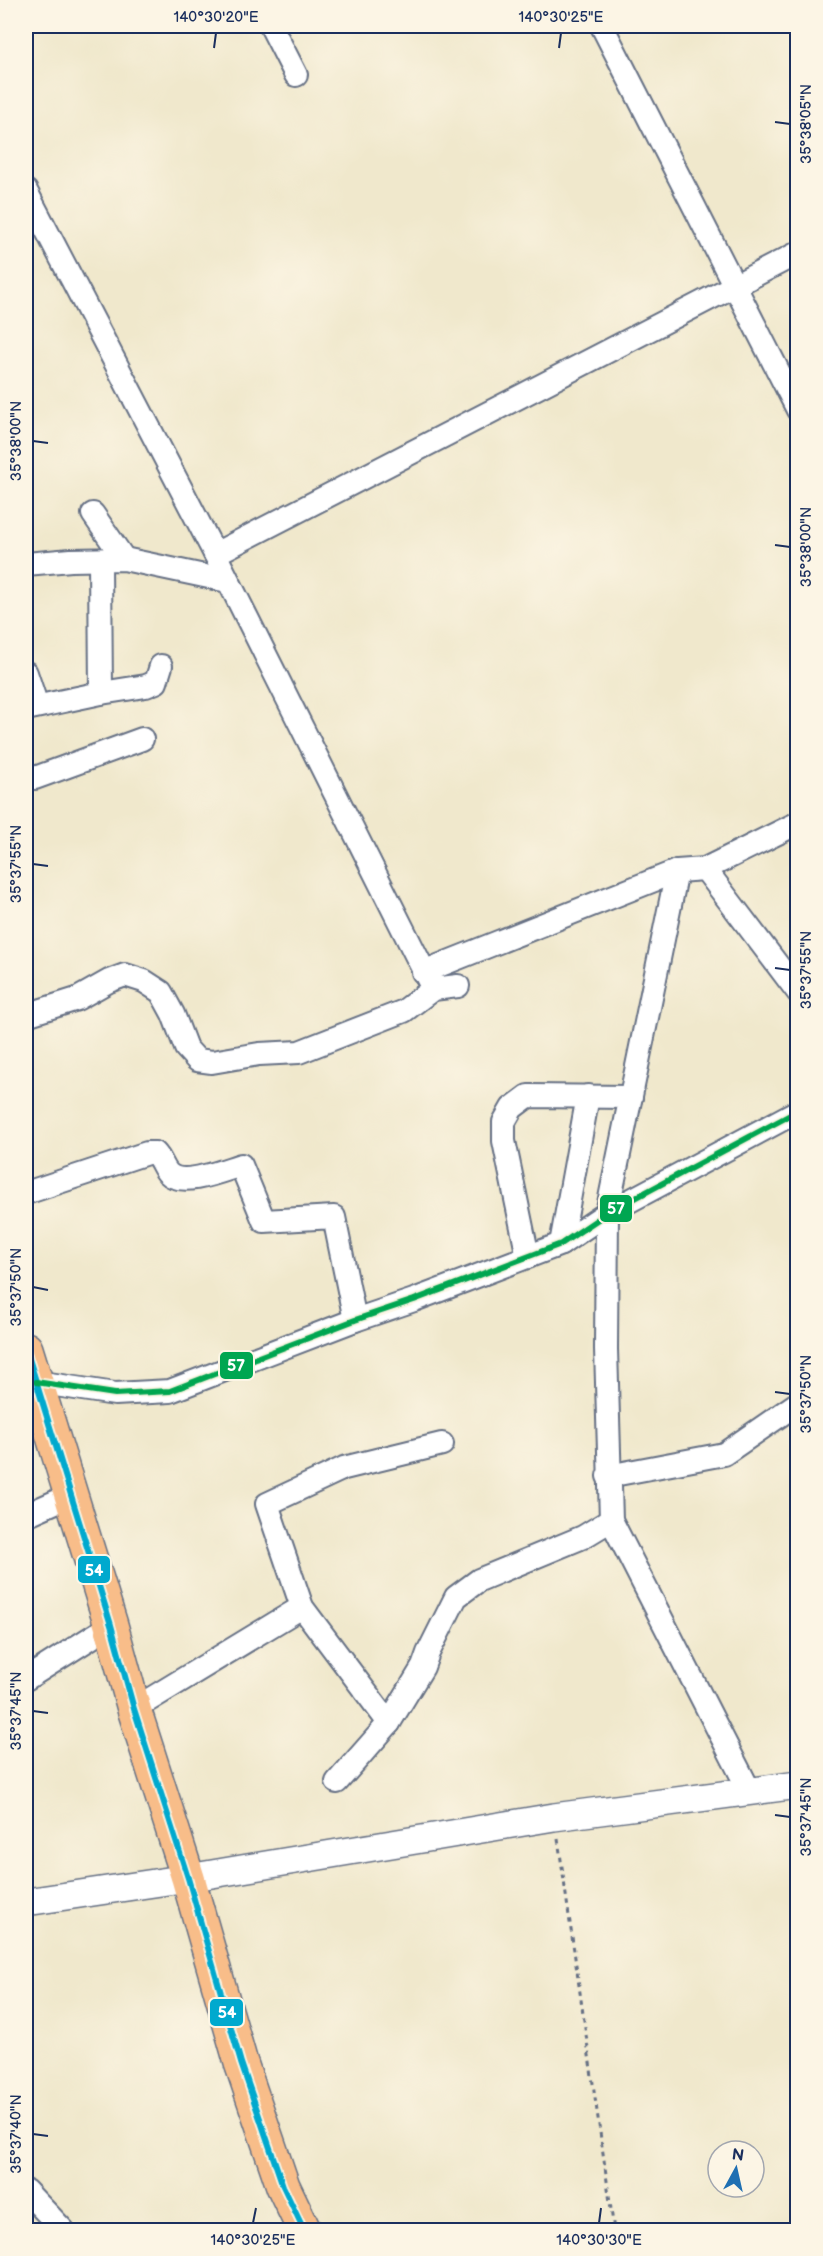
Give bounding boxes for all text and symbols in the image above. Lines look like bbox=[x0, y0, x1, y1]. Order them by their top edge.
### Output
text: 140°30'20"E bbox=[173, 8, 259, 27]
text: 140°30'25"E bbox=[518, 8, 604, 27]
text: 35°38'05"N bbox=[797, 84, 816, 164]
text: 35°38'00"N bbox=[7, 401, 26, 481]
text: 35°38'00"N bbox=[797, 507, 816, 587]
text: 35°37'55"N bbox=[7, 825, 26, 903]
text: 35°37'55"N bbox=[797, 931, 816, 1009]
line badge: 57 bbox=[599, 1194, 633, 1223]
text: 57 bbox=[607, 1200, 625, 1219]
text: 35°37'50"N bbox=[7, 1248, 26, 1326]
line badge: 57 bbox=[219, 1351, 254, 1380]
text: 35°37'50"N bbox=[797, 1355, 816, 1433]
text: 57 bbox=[227, 1357, 245, 1376]
line badge: 54 bbox=[77, 1555, 111, 1584]
text: 54 bbox=[85, 1562, 104, 1581]
text: 35°37'45"N bbox=[7, 1671, 26, 1751]
text: 35°37'45"N bbox=[797, 1777, 816, 1857]
line badge: 54 bbox=[209, 1998, 244, 2027]
text: 54 bbox=[218, 2004, 237, 2023]
text: 35°37'40"N bbox=[7, 2094, 26, 2174]
north arrow bbox=[706, 2139, 766, 2199]
text: N bbox=[731, 2145, 745, 2166]
text: 140°30'25"E bbox=[210, 2231, 296, 2250]
text: 140°30'30"E bbox=[556, 2231, 642, 2250]

